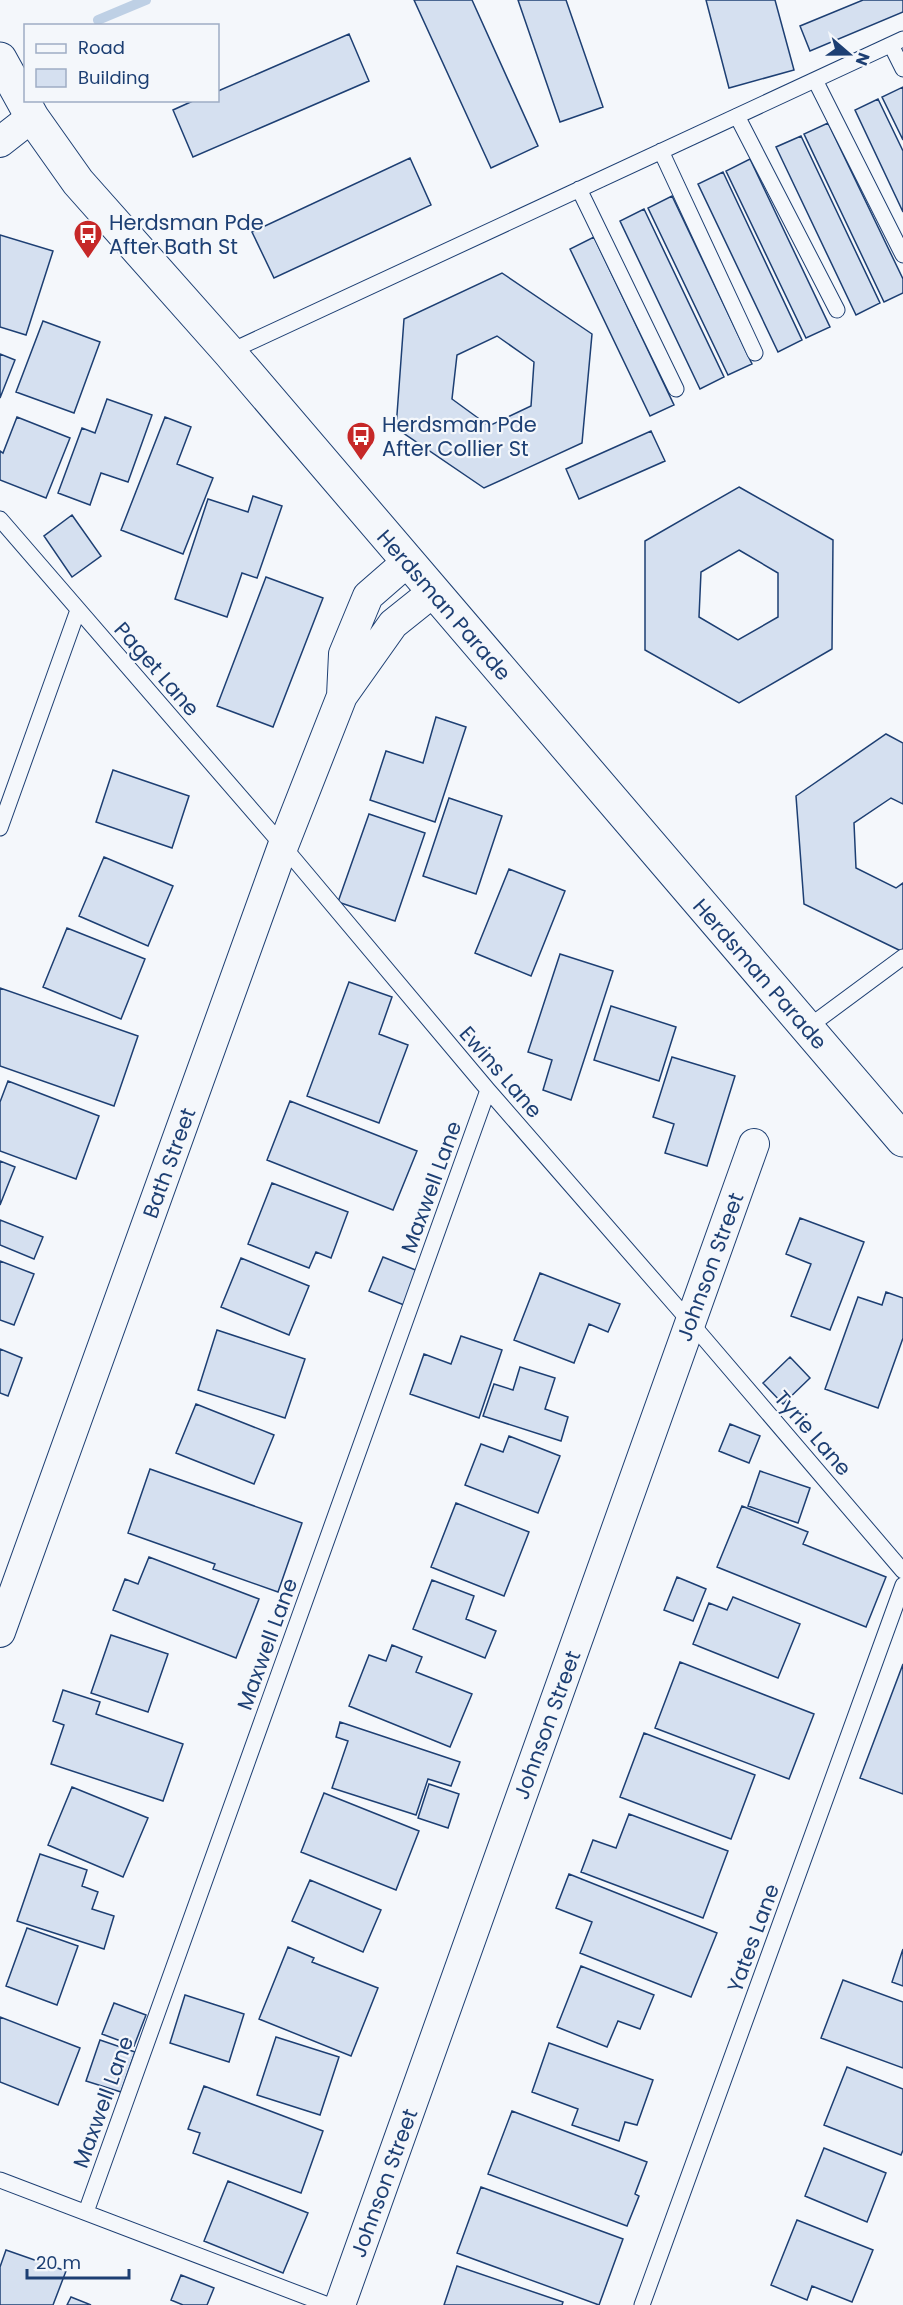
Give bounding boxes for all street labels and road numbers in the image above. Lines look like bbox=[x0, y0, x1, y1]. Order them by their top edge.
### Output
street label: Herdsman Parade bbox=[370, 523, 518, 687]
street label: Paget Lane bbox=[108, 616, 206, 722]
street label: Herdsman Parade bbox=[686, 892, 834, 1056]
street label: Ewins Lane bbox=[453, 1020, 549, 1124]
street label: Bath Street bbox=[136, 1104, 202, 1222]
street label: Maxwell Lane bbox=[394, 1117, 468, 1257]
street label: Johnson Street bbox=[670, 1189, 750, 1345]
street label: Tyrie Lane bbox=[768, 1384, 858, 1482]
street label: Maxwell Lane bbox=[230, 1574, 304, 1714]
street label: Johnson Street bbox=[507, 1647, 587, 1803]
street label: Yates Lane bbox=[720, 1880, 786, 1996]
street label: Maxwell Lane bbox=[66, 2032, 140, 2172]
street label: Johnson Street bbox=[344, 2105, 424, 2261]

